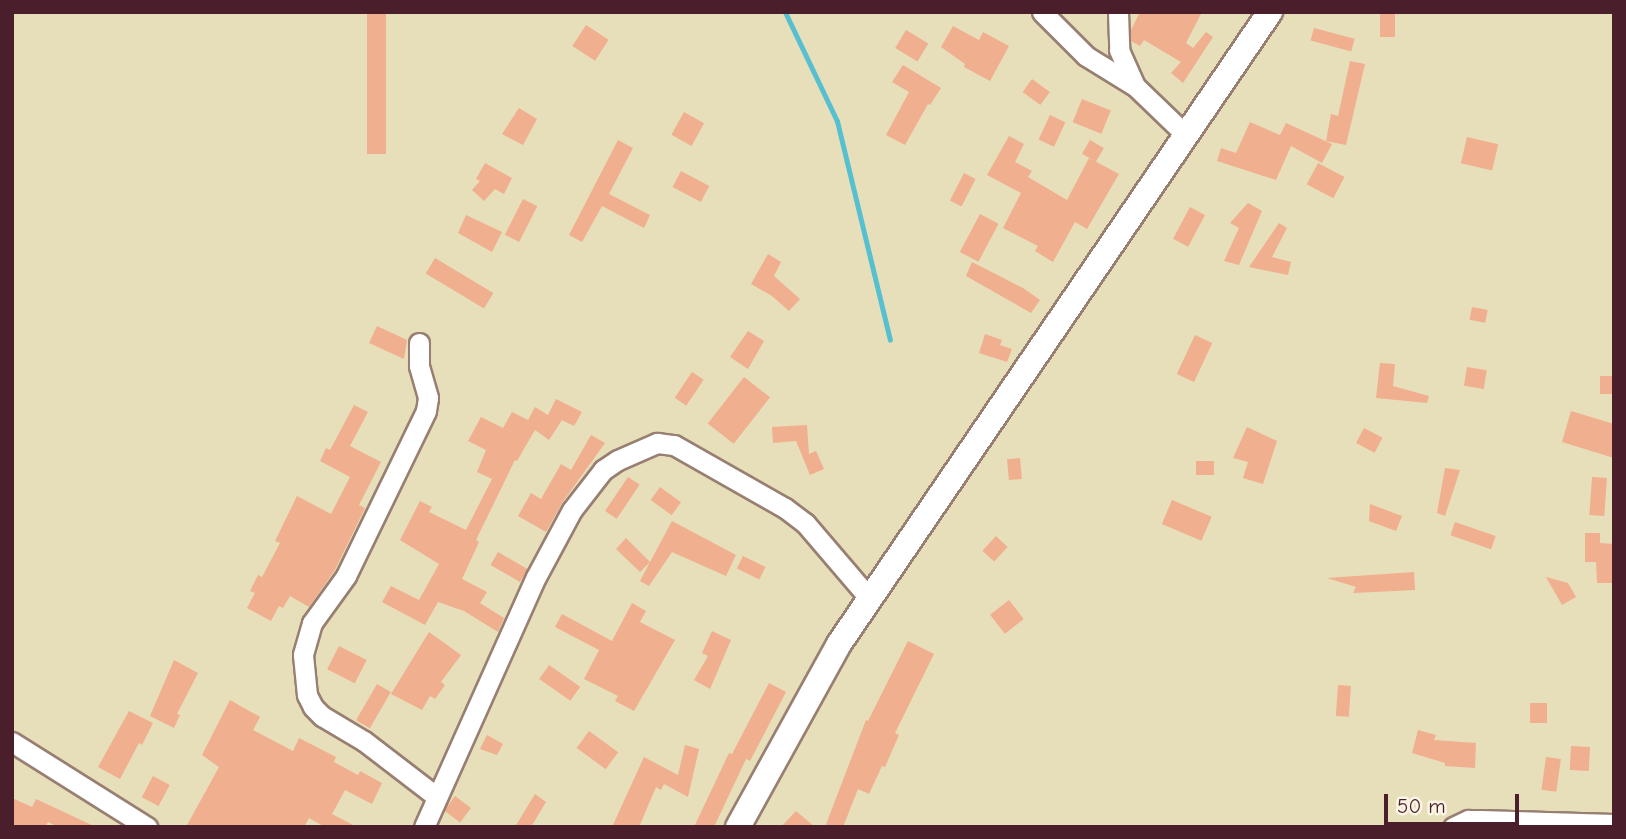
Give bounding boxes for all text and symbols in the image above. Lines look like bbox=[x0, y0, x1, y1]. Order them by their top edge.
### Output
scale bar bbox=[1388, 780, 1523, 824]
text: 50 m bbox=[1397, 794, 1446, 818]

